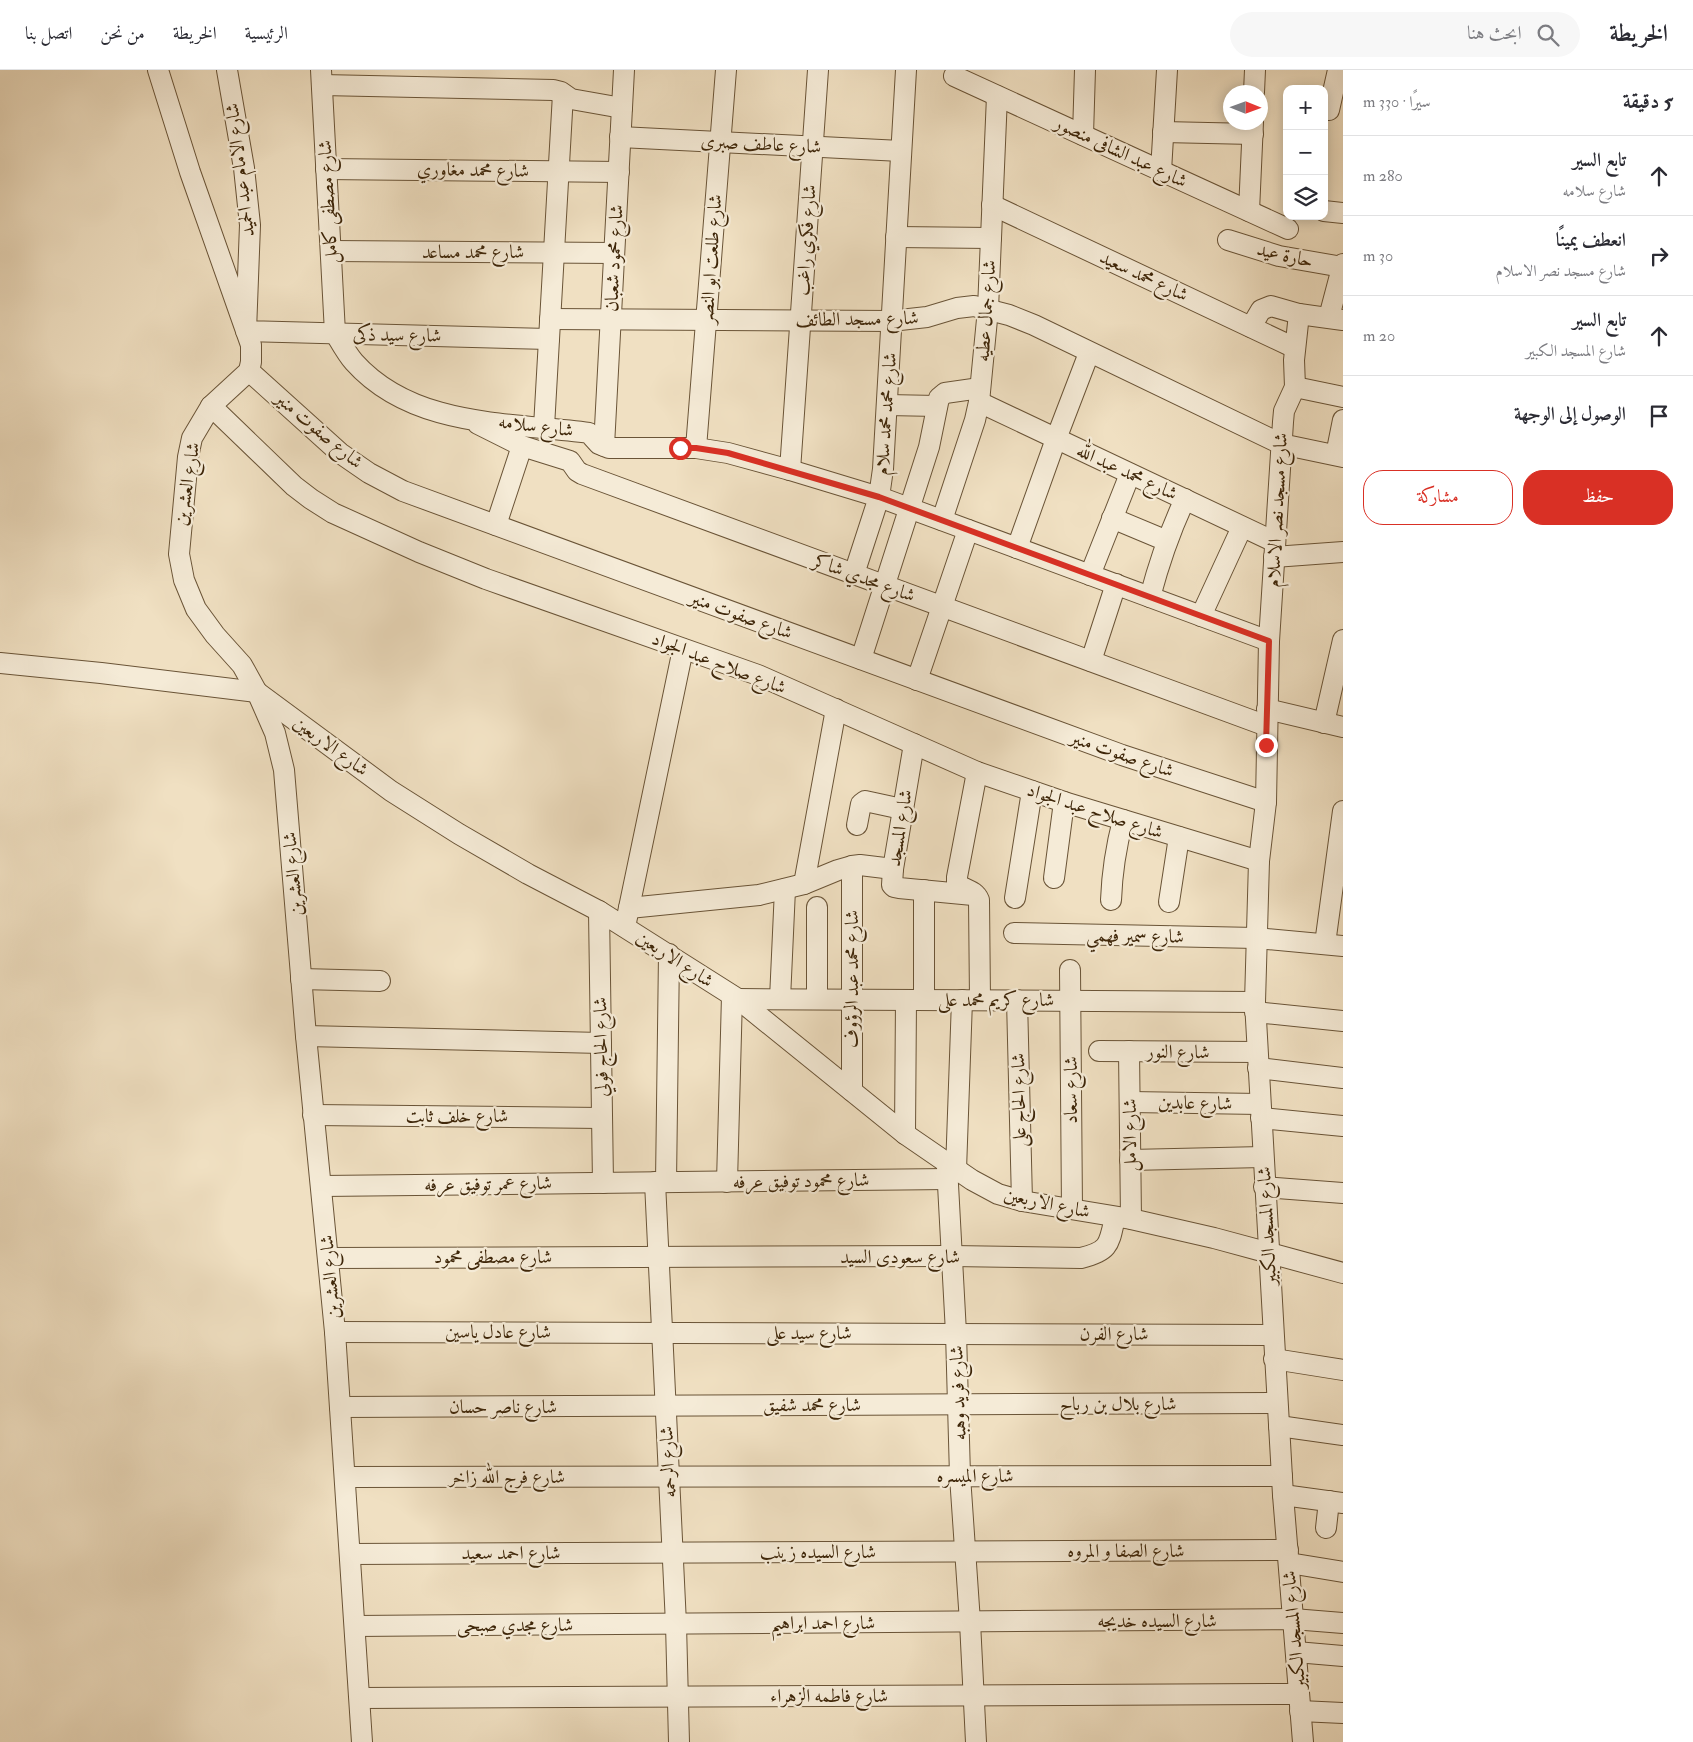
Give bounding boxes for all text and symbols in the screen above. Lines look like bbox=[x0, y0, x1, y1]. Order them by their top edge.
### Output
search box bbox=[1230, 12, 1580, 57]
text: الخريطة bbox=[1610, 18, 1668, 49]
text: ابحث هنا bbox=[1467, 21, 1522, 45]
icon: search bbox=[1534, 21, 1562, 49]
text: اتصل بنا bbox=[25, 22, 72, 45]
text: من نحن bbox=[100, 22, 145, 45]
text: الخريطة bbox=[173, 22, 217, 45]
text: الرئيسية bbox=[245, 22, 288, 45]
north arrow bbox=[1223, 85, 1268, 130]
map controls bbox=[1283, 85, 1328, 220]
button: + bbox=[1283, 85, 1328, 130]
text: 5 دقيقة bbox=[1623, 88, 1673, 115]
text: سيرًا · 330 m bbox=[1363, 92, 1431, 112]
street label: شارع الامام عبد الحميد bbox=[220, 101, 264, 238]
street label: شارع عبد الشافى منصور bbox=[1048, 110, 1191, 196]
street label: شارع عاطف صبرى bbox=[700, 129, 822, 162]
button: − bbox=[1283, 130, 1328, 175]
street label: شارع مصطفى كامل bbox=[313, 139, 346, 265]
text: تابع السير bbox=[1572, 148, 1626, 172]
street label: شارع محمد مغاوري bbox=[417, 157, 529, 186]
icon: ahead bbox=[1645, 162, 1673, 190]
text: 280 m bbox=[1363, 166, 1403, 186]
button: layers bbox=[1283, 175, 1328, 220]
text: شارع سلامه bbox=[1562, 181, 1626, 201]
street label: شارع فكري راغب bbox=[790, 184, 825, 297]
street label: شارع طلعت ابو النصر bbox=[694, 193, 730, 327]
street label: شارع محمود شعبان bbox=[599, 204, 632, 312]
text: انعطف يمينًا bbox=[1556, 228, 1626, 252]
street label: حارة عيد bbox=[1254, 237, 1316, 273]
street label: شارع محمد مساعد bbox=[422, 240, 524, 267]
icon: right bbox=[1645, 242, 1673, 270]
street label: شارع محمد سعيد bbox=[1095, 245, 1192, 310]
text: 30 m bbox=[1363, 246, 1393, 266]
street label: شارع جمال عطيه bbox=[970, 259, 1005, 363]
text: شارع مسجد نصر الاسلام bbox=[1496, 261, 1626, 281]
street label: شارع مسجد الطائف bbox=[795, 306, 919, 335]
text: تابع السير bbox=[1572, 308, 1626, 332]
street label: شارع سيد ذكى bbox=[352, 322, 442, 351]
icon: ahead bbox=[1645, 322, 1673, 350]
text: 20 m bbox=[1363, 326, 1395, 346]
text: شارع المسجد الكبير bbox=[1526, 341, 1626, 361]
street label: شارع محمد محمد سلام bbox=[870, 352, 906, 477]
street label: شارع صفوت منير bbox=[266, 385, 368, 476]
text: الوصول إلى الوجهة bbox=[1514, 402, 1626, 426]
icon: arrive bbox=[1645, 402, 1673, 430]
street label: شارع سلامه bbox=[497, 409, 575, 445]
street label: شارع مسجد نصر الاسلام bbox=[1261, 432, 1297, 588]
street label: شارع محمد عبد الله bbox=[1071, 435, 1183, 509]
route start bbox=[669, 437, 692, 460]
street label: شارع العشرين bbox=[169, 441, 208, 528]
button: مشاركة bbox=[1363, 470, 1513, 525]
button: حفظ bbox=[1523, 470, 1673, 525]
street label: شارع مجدي شاكر bbox=[807, 548, 918, 610]
street label: شارع صفوت منير bbox=[683, 585, 796, 648]
street label: شارع صلاح عبد الجواد bbox=[647, 626, 790, 704]
street label: شارع الاربعين bbox=[287, 711, 373, 784]
street label: شارع صفوت منير bbox=[1064, 724, 1177, 786]
route end bbox=[1255, 734, 1278, 757]
street label: شارع صلاح عبد الجواد bbox=[1022, 778, 1166, 849]
street label: شارع المسجد bbox=[882, 788, 921, 869]
street label: شارع العشرين bbox=[277, 831, 312, 917]
street label: شارع محمد عبد الرؤوف bbox=[840, 910, 867, 1048]
street label: شارع سمير فهمي bbox=[1086, 923, 1184, 955]
street label: شارع الاربعين bbox=[630, 925, 718, 995]
street label: شارع كريم محمد على bbox=[938, 988, 1054, 1016]
street label: شارع الحاج فولي bbox=[588, 997, 619, 1097]
street label: شارع النور bbox=[1144, 1039, 1210, 1068]
street label: شارع الحاج على bbox=[1006, 1053, 1037, 1147]
street label: شارع سعاد bbox=[1059, 1056, 1086, 1124]
street label: شارع عابدين bbox=[1157, 1090, 1232, 1119]
street label: شارع الامل bbox=[1118, 1099, 1145, 1171]
street label: شارع خلف ثابت bbox=[406, 1104, 508, 1131]
street label: شارع المسجد الكبير bbox=[1252, 1166, 1285, 1288]
street label: شارع محمود توفيق عرفه bbox=[732, 1168, 870, 1197]
street label: شارع عمر توفيق عرفه bbox=[424, 1171, 552, 1200]
street label: شارع الاربعين bbox=[1001, 1182, 1092, 1227]
street label: شارع العشرين bbox=[314, 1234, 349, 1320]
street label: شارع مصطفى محمود bbox=[434, 1245, 552, 1272]
street label: شارع سعودى السيد bbox=[840, 1245, 960, 1272]
street label: شارع عادل ياسين bbox=[445, 1320, 551, 1347]
street label: شارع سيد على bbox=[766, 1321, 852, 1348]
street label: شارع الفرن bbox=[1080, 1322, 1149, 1349]
street label: شارع فريد وهبه bbox=[944, 1345, 975, 1441]
street label: شارع بلال بن رباح bbox=[1059, 1392, 1177, 1421]
street label: شارع محمد شفيق bbox=[763, 1393, 861, 1420]
street label: شارع ناصر حسان bbox=[449, 1395, 557, 1422]
street label: شارع الرحمه bbox=[654, 1425, 685, 1499]
street label: شارع فرج الله زاخر bbox=[447, 1462, 565, 1494]
street label: شارع الميسره bbox=[936, 1464, 1014, 1491]
street label: شارع الصفا و المروه bbox=[1067, 1539, 1185, 1566]
street label: شارع السيده زينب bbox=[760, 1540, 876, 1567]
street label: شارع احمد سعيد bbox=[461, 1541, 561, 1568]
street label: شارع المسجد الكبير bbox=[1277, 1569, 1314, 1692]
street label: شارع السيده خديجه bbox=[1097, 1609, 1217, 1636]
street label: شارع احمد ابراهيم bbox=[771, 1611, 875, 1642]
street label: شارع مجدي صبحى bbox=[457, 1613, 573, 1640]
street label: شارع فاطمه الزهراء bbox=[770, 1684, 888, 1711]

